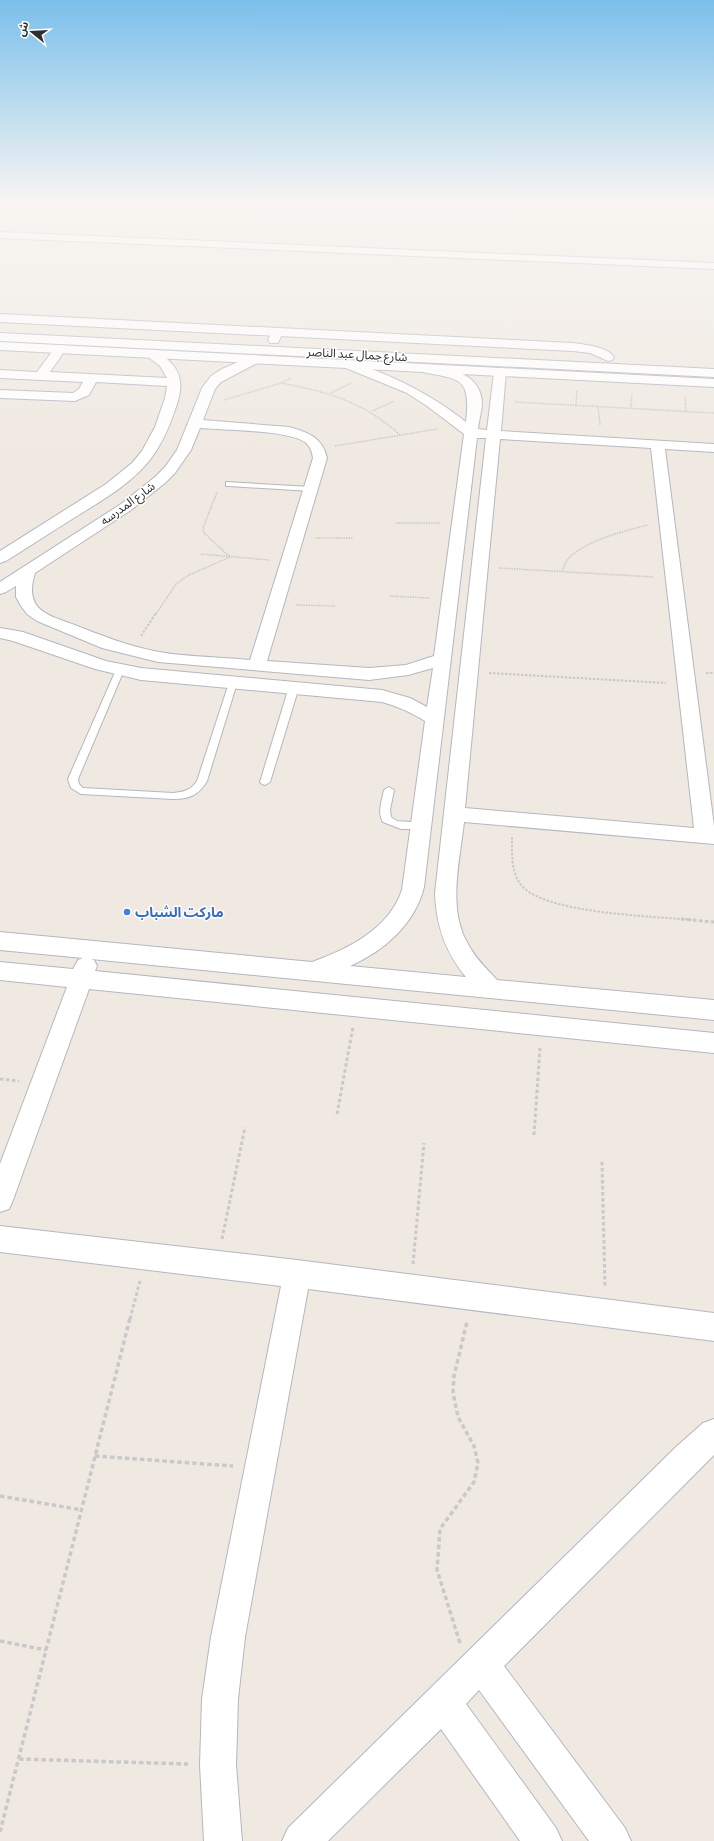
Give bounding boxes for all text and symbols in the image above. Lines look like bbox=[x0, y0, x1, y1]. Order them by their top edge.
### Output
north arrow bbox=[12, 12, 52, 52]
text: ش bbox=[14, 20, 31, 38]
street label: شارع جمال عبد الناصر bbox=[305, 345, 408, 366]
street label: شارع المدرسه bbox=[98, 479, 159, 530]
place label: ماركت الشباب bbox=[135, 904, 224, 921]
marker: ماركت الشباب bbox=[122, 907, 132, 917]

